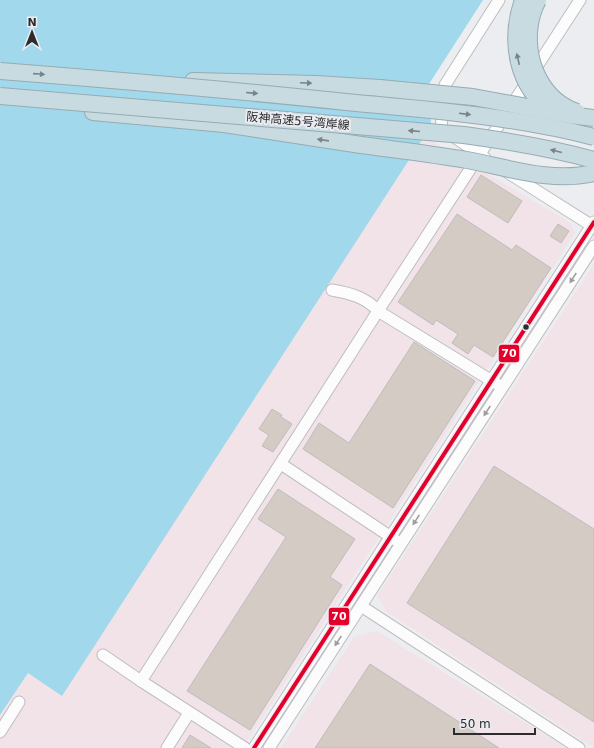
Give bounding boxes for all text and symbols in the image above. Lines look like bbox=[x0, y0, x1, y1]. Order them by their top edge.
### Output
north arrow bbox=[12, 12, 52, 52]
text: N bbox=[27, 16, 37, 29]
one-way arrow bbox=[515, 53, 521, 66]
one-way arrow bbox=[33, 71, 45, 78]
one-way arrow bbox=[300, 80, 312, 87]
one-way arrow bbox=[246, 90, 258, 97]
street label: 阪神高速5号湾岸線 bbox=[246, 110, 350, 132]
one-way arrow bbox=[459, 110, 471, 117]
one-way arrow bbox=[408, 127, 420, 134]
one-way arrow bbox=[317, 137, 329, 143]
one-way arrow bbox=[550, 147, 562, 153]
one-way arrow bbox=[569, 273, 577, 284]
unlabelled marker bbox=[521, 322, 531, 332]
line badge: 70 bbox=[498, 344, 520, 363]
text: 70 bbox=[501, 347, 517, 360]
one-way arrow bbox=[483, 406, 491, 416]
one-way arrow bbox=[412, 514, 419, 526]
line badge: 70 bbox=[328, 607, 350, 626]
text: 70 bbox=[331, 610, 347, 623]
one-way arrow bbox=[334, 636, 342, 646]
scale bar bbox=[454, 710, 535, 736]
text: 50 m bbox=[460, 717, 491, 731]

